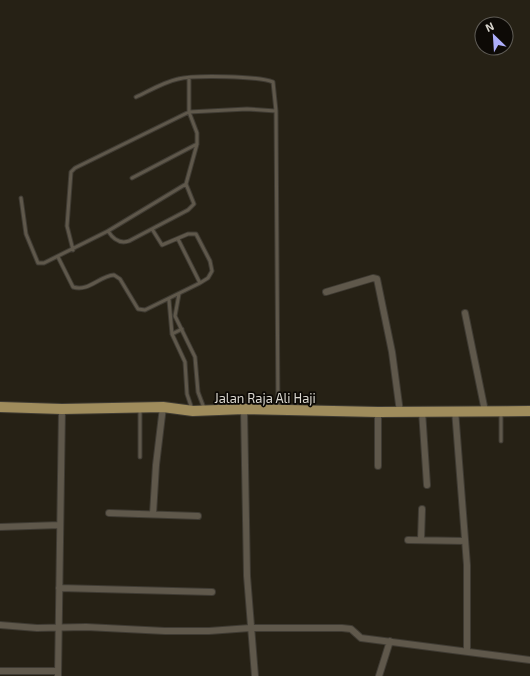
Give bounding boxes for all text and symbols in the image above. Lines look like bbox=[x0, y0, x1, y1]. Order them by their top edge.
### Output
north arrow bbox=[474, 16, 514, 56]
text: N bbox=[483, 19, 496, 34]
street label: Jalan Raja Ali Haji bbox=[214, 390, 316, 406]

